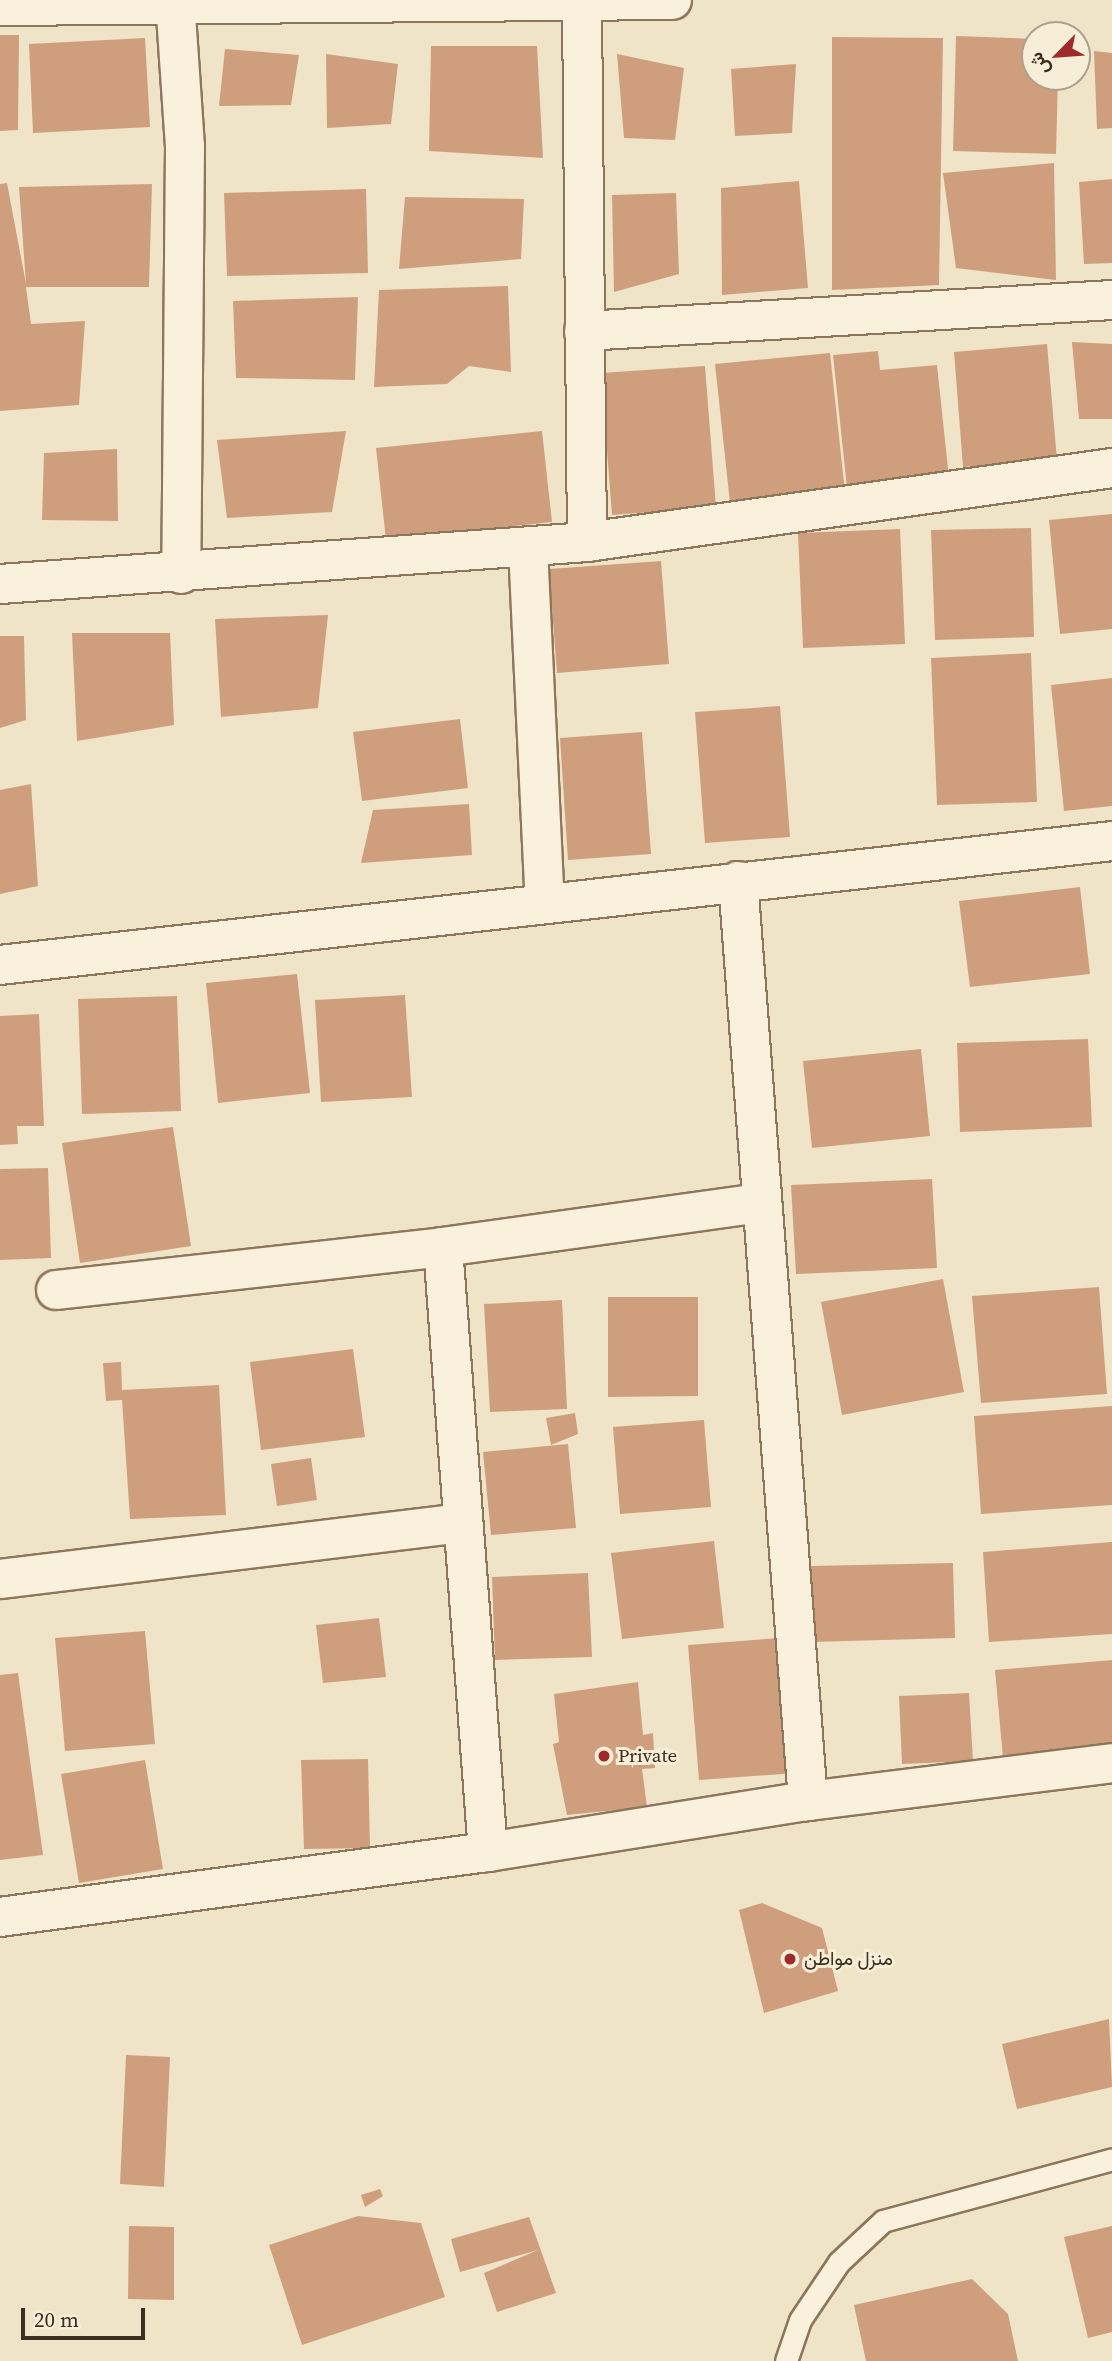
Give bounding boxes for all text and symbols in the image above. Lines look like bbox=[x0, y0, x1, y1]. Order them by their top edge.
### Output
north arrow bbox=[1021, 21, 1091, 91]
text: ش bbox=[1022, 48, 1055, 80]
place label: Private bbox=[618, 1745, 677, 1767]
marker: Private bbox=[596, 1748, 612, 1764]
place label: منزل مواطن bbox=[804, 1948, 893, 1970]
marker: منزل مواطن bbox=[782, 1951, 798, 1967]
scale bar bbox=[24, 2294, 149, 2338]
text: 20 m bbox=[34, 2305, 79, 2334]

